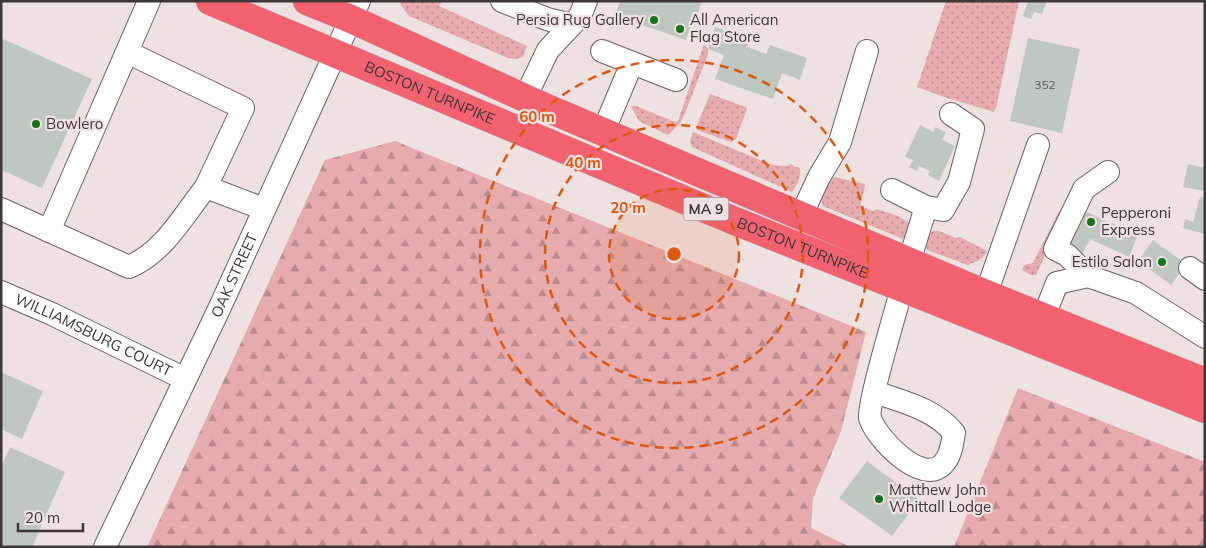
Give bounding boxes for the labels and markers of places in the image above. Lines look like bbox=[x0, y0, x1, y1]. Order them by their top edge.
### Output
place label: Persia Rug Gallery bbox=[516, 10, 644, 29]
place label: All American Flag Store bbox=[690, 10, 779, 46]
marker: Persia Rug Gallery bbox=[648, 14, 660, 26]
marker: All American Flag Store bbox=[674, 23, 686, 35]
place label: Bowlero bbox=[46, 114, 103, 133]
marker: Bowlero bbox=[30, 118, 42, 130]
place label: Pepperoni Express bbox=[1101, 203, 1171, 239]
marker: Pepperoni Express bbox=[1085, 216, 1097, 228]
centre of rings bbox=[665, 245, 683, 263]
place label: Estilo Salon bbox=[1072, 252, 1152, 271]
marker: Estilo Salon bbox=[1156, 256, 1168, 268]
place label: Matthew John Whittall Lodge bbox=[889, 480, 991, 516]
marker: Matthew John Whittall Lodge bbox=[873, 493, 885, 505]

